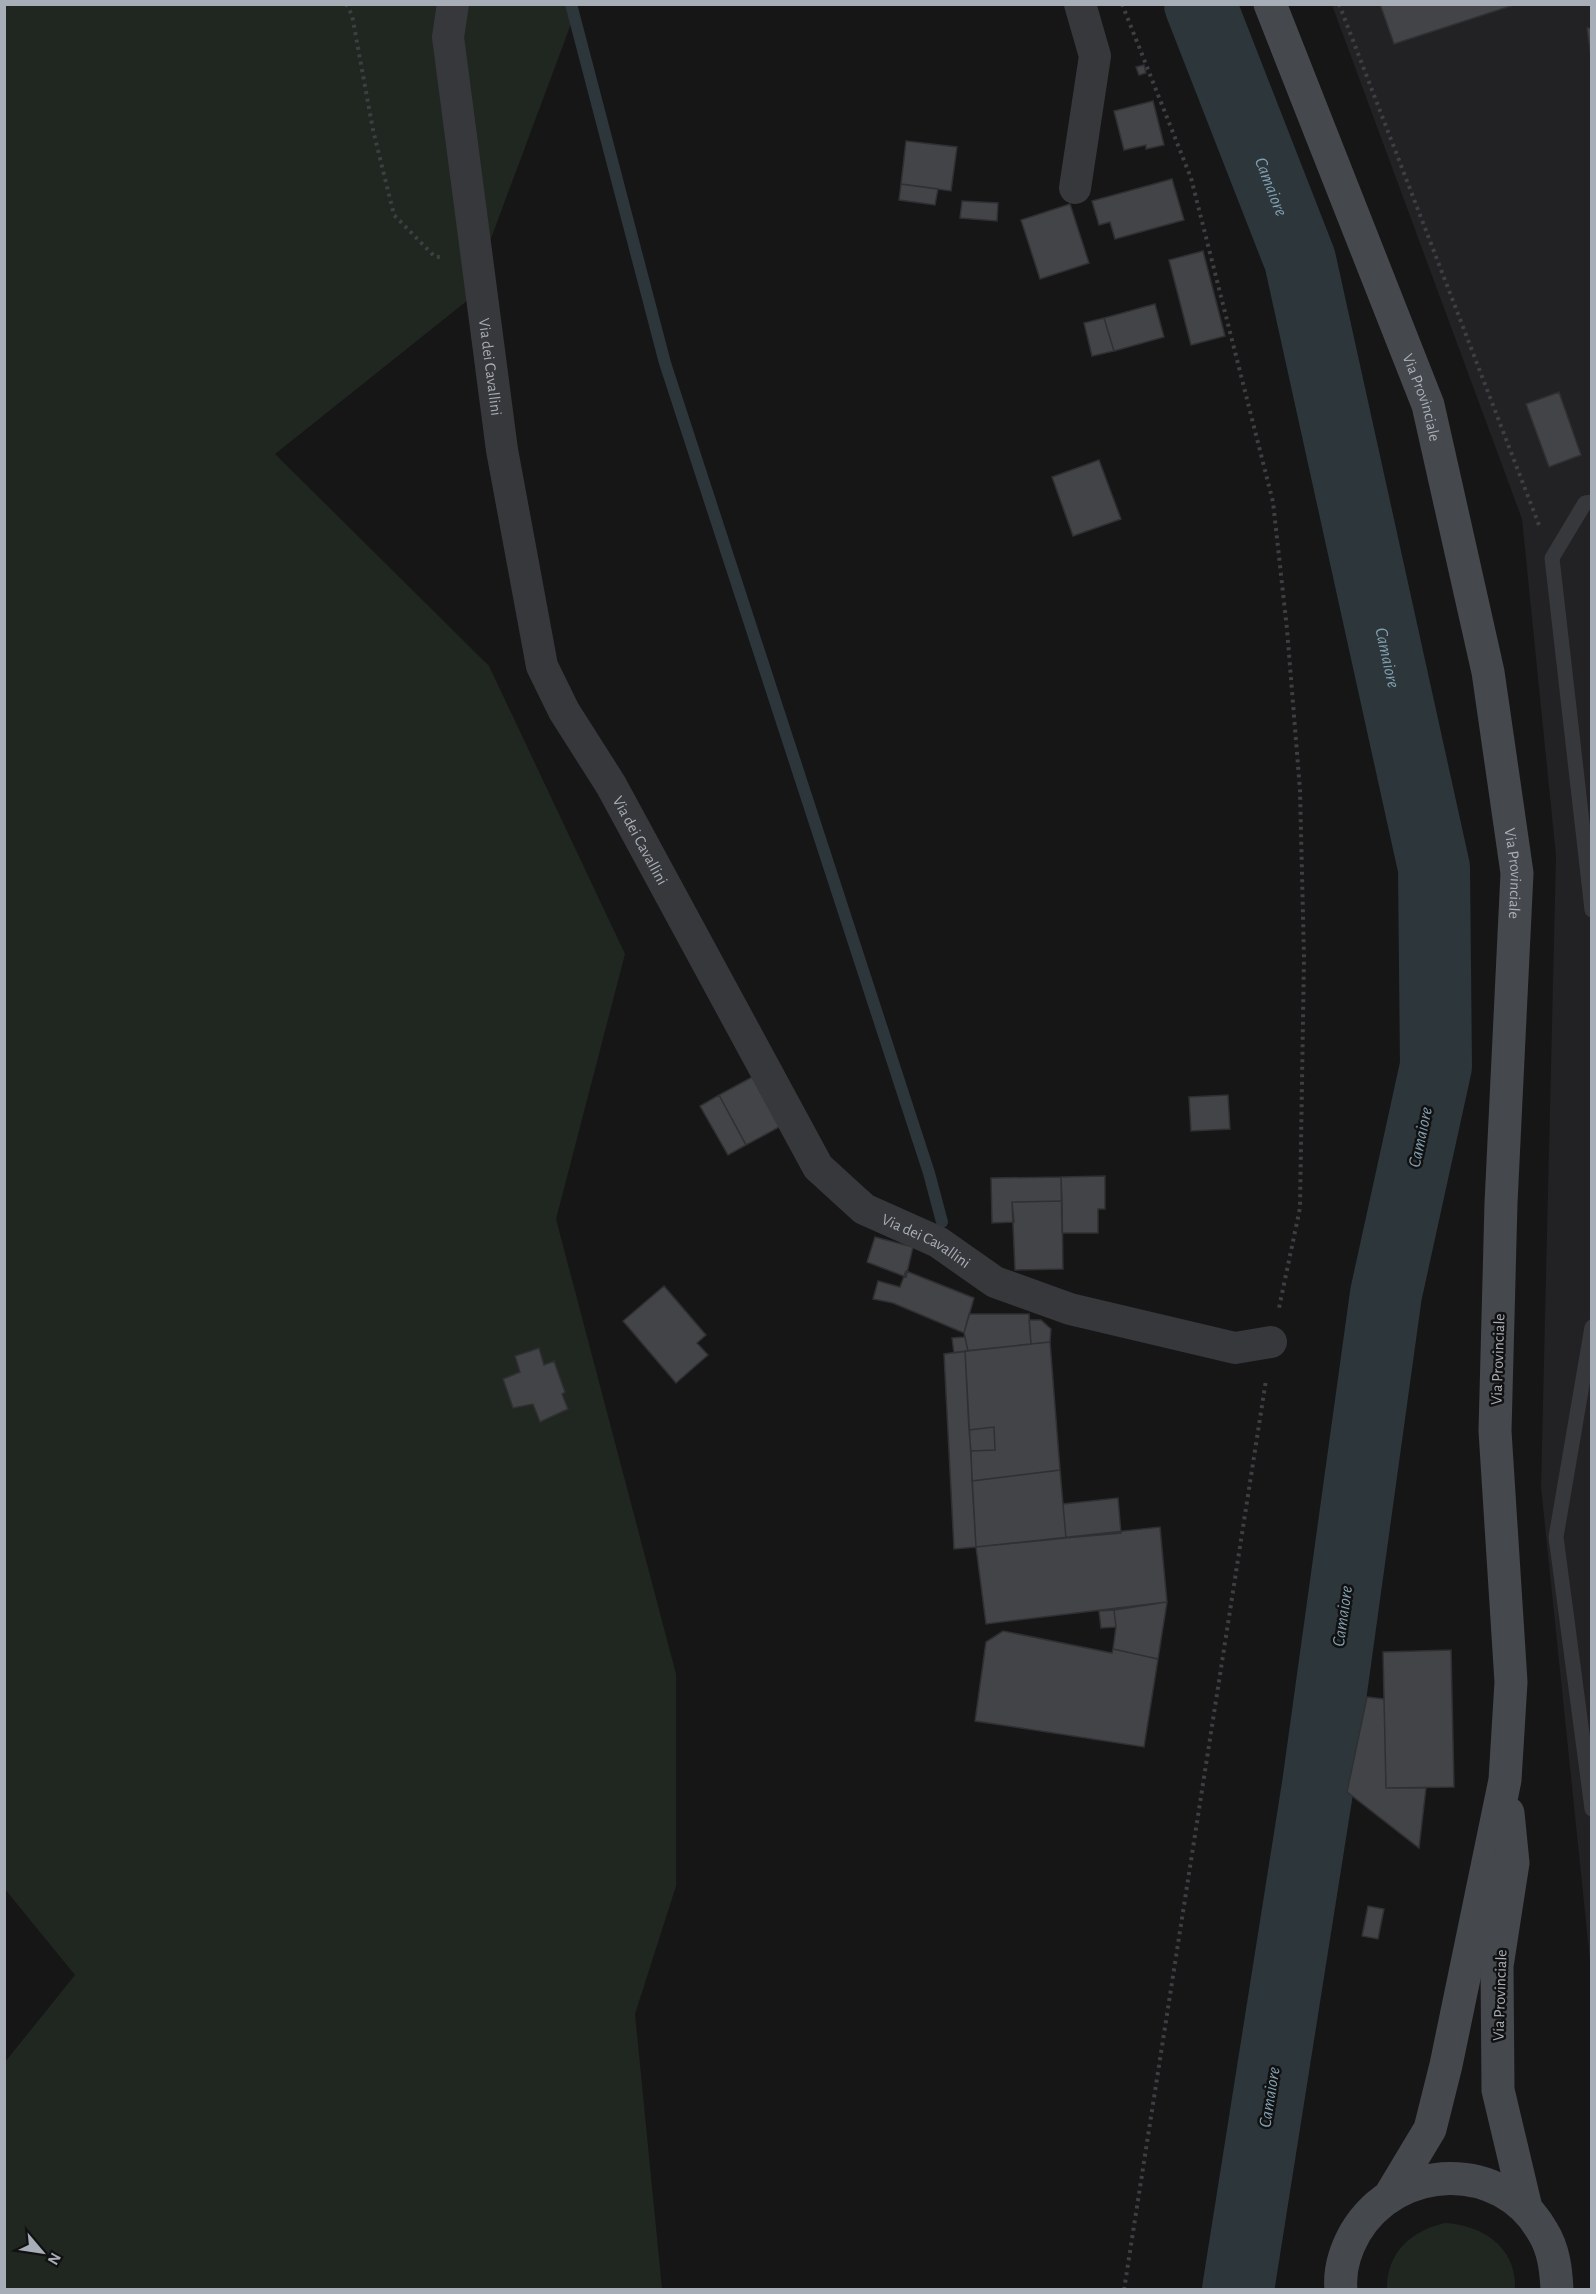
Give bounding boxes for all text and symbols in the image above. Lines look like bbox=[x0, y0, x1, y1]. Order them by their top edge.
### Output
water label: Camaiore bbox=[1251, 155, 1290, 219]
street label: Via dei Cavallini bbox=[476, 317, 504, 417]
street label: Via Provinciale bbox=[1400, 351, 1443, 443]
water label: Camaiore bbox=[1371, 626, 1402, 690]
street label: Via dei Cavallini bbox=[609, 793, 670, 888]
street label: Via Provinciale bbox=[1502, 827, 1524, 919]
water label: Camaiore bbox=[1406, 1105, 1436, 1169]
street label: Via dei Cavallini bbox=[879, 1211, 973, 1271]
street label: Via Provinciale bbox=[1488, 1313, 1508, 1405]
water label: Camaiore bbox=[1330, 1584, 1356, 1648]
street label: Via Provinciale bbox=[1490, 1949, 1510, 2041]
water label: Camaiore bbox=[1256, 2065, 1284, 2129]
north arrow bbox=[12, 2222, 72, 2282]
text: N bbox=[45, 2250, 64, 2268]

